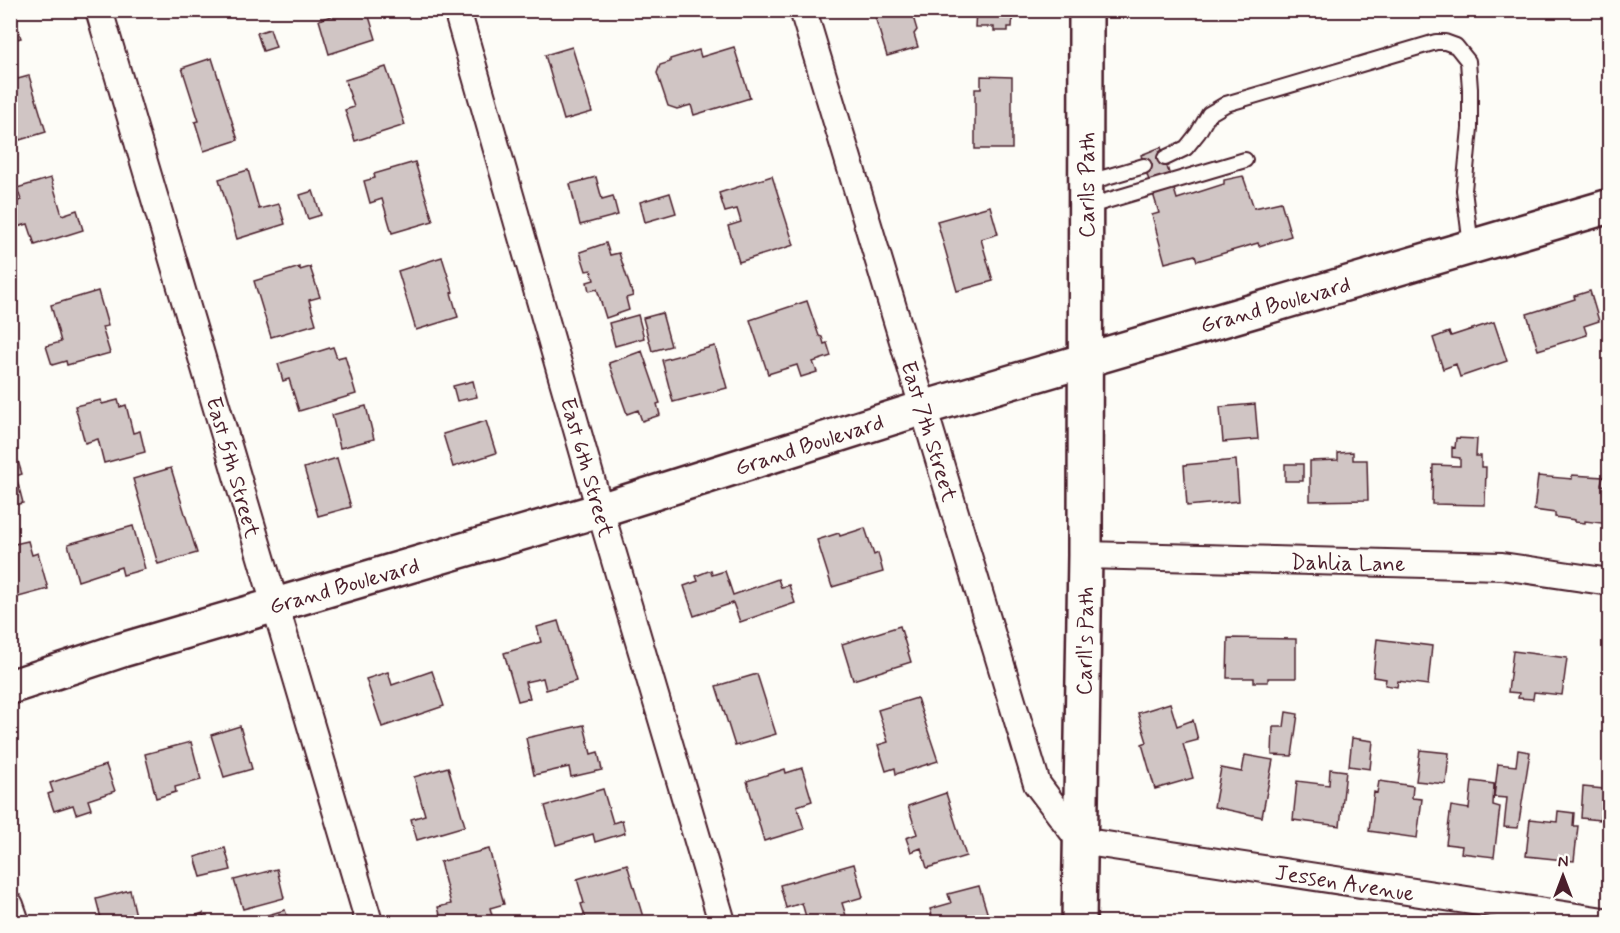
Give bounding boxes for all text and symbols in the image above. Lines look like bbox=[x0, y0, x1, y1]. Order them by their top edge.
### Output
street label: Carlls Path bbox=[1074, 132, 1102, 238]
street label: Grand Boulevard bbox=[1197, 271, 1354, 341]
street label: East 7th Street bbox=[893, 358, 963, 505]
street label: East 5th Street bbox=[199, 394, 266, 541]
street label: East 6th Street bbox=[553, 395, 619, 540]
street label: Grand Boulevard bbox=[732, 409, 888, 483]
street label: Dahlia Lane bbox=[1290, 549, 1406, 579]
street label: Grand Boulevard bbox=[266, 552, 423, 622]
street label: Carll's Path bbox=[1071, 586, 1101, 696]
north arrow bbox=[1533, 846, 1593, 906]
text: N bbox=[1558, 852, 1568, 873]
street label: Jessen Avenue bbox=[1273, 859, 1416, 909]

